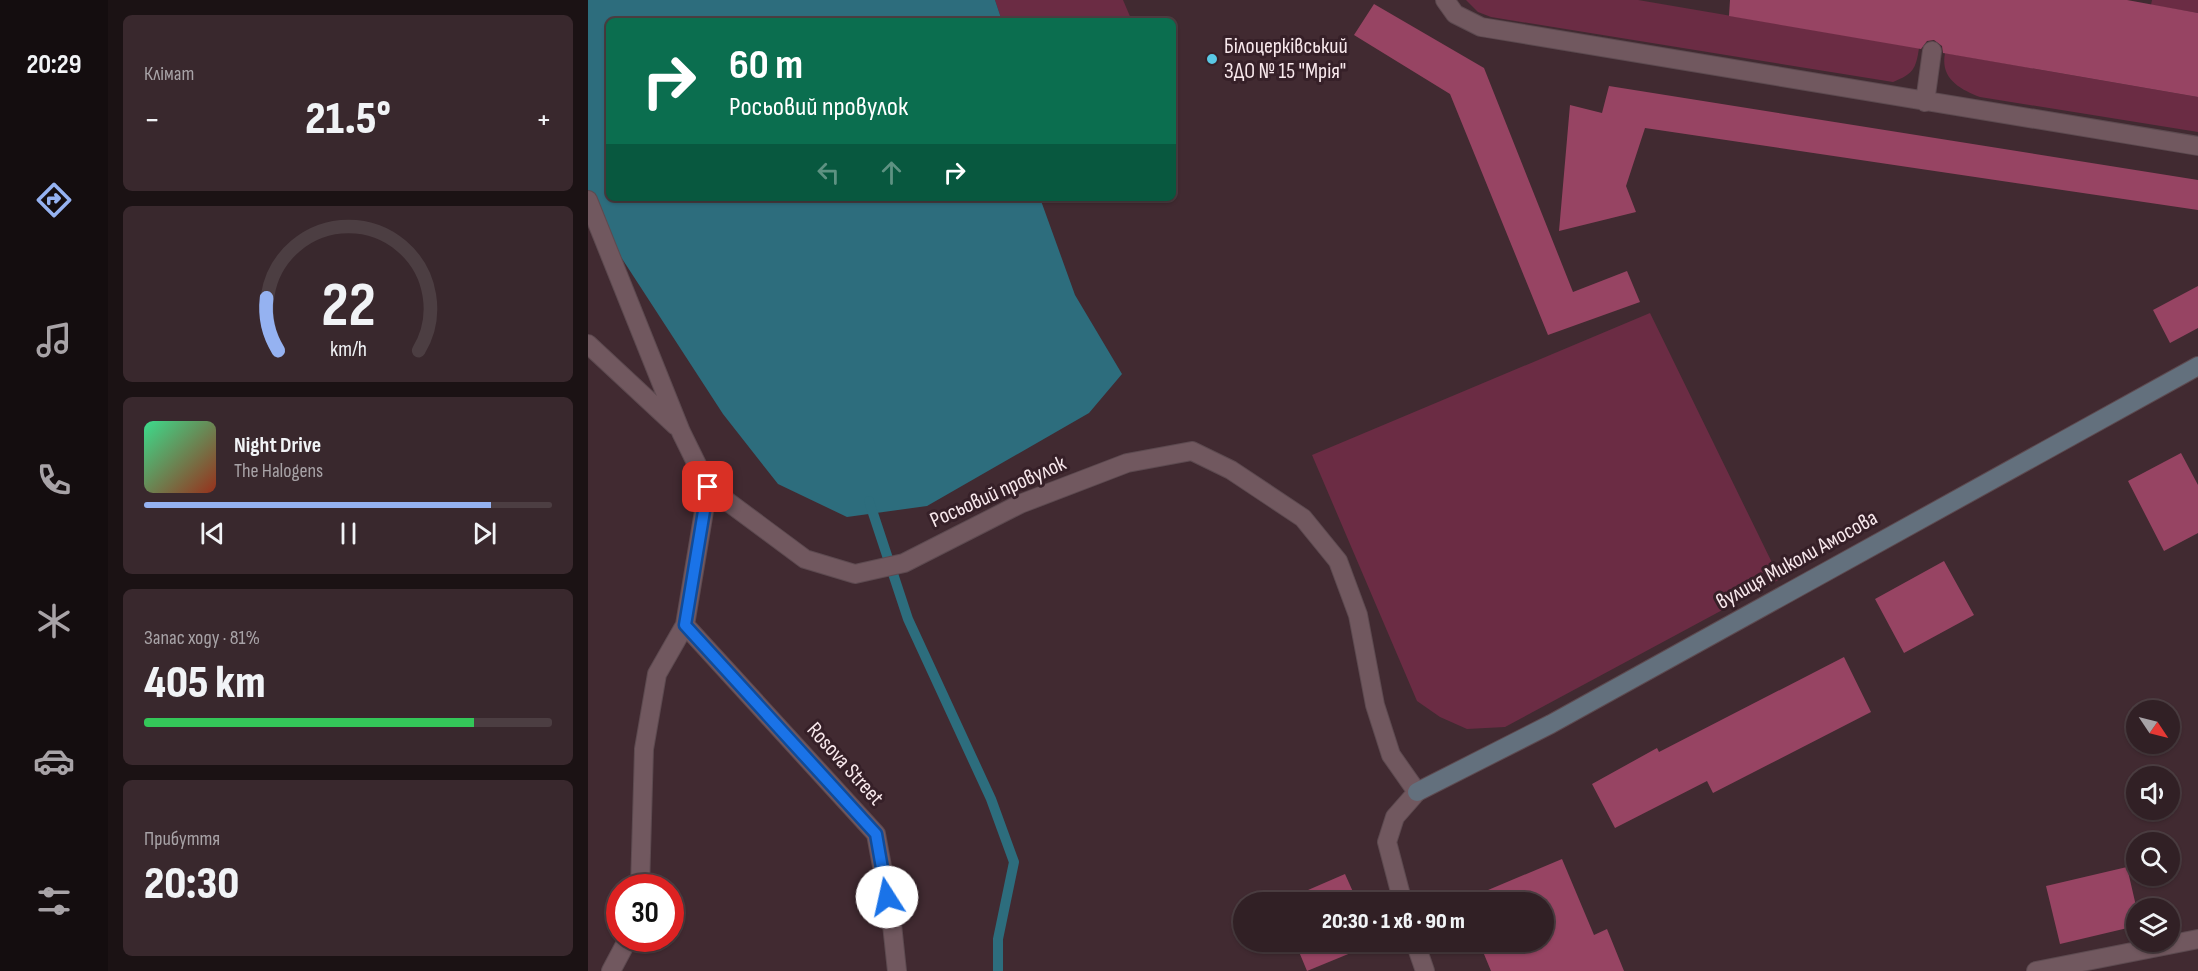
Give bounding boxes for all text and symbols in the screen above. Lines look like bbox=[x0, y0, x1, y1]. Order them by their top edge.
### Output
place label: Білоцерківський ЗДО № 15 "Мрія" bbox=[1224, 33, 1348, 85]
text: 60 m bbox=[729, 40, 803, 91]
icon: right bbox=[630, 42, 708, 120]
text: 20:29 bbox=[27, 49, 82, 81]
marker: Білоцерківський ЗДО № 15 "Мрія" bbox=[1205, 52, 1219, 66]
text: Клімат bbox=[144, 62, 194, 86]
text: Росьовий провулок bbox=[729, 91, 908, 123]
text: 21.5° bbox=[305, 92, 391, 147]
text: − bbox=[144, 100, 160, 140]
text: + bbox=[536, 100, 552, 140]
icon: left bbox=[812, 156, 845, 189]
icon: ahead bbox=[875, 156, 908, 189]
icon: right bbox=[938, 156, 971, 189]
icon: directions bbox=[33, 179, 75, 221]
text: 22 bbox=[321, 269, 375, 344]
icon: music bbox=[33, 319, 75, 361]
text: km/h bbox=[329, 338, 367, 363]
text: Night Drive bbox=[234, 432, 321, 459]
street label: Росьовий провулок bbox=[926, 450, 1071, 534]
icon: phone bbox=[33, 459, 75, 501]
text: The Halogens bbox=[234, 459, 323, 483]
pin bbox=[682, 461, 733, 512]
icon: arrive bbox=[691, 470, 724, 503]
street label: вулиця Миколи Амосова bbox=[1712, 504, 1882, 616]
icon: previous bbox=[196, 517, 229, 550]
icon: pause bbox=[332, 517, 365, 550]
icon: next bbox=[468, 517, 501, 550]
icon: climate bbox=[33, 600, 75, 642]
text: Запас ходу · 81% bbox=[144, 626, 260, 650]
text: 405 km bbox=[144, 656, 265, 711]
north arrow bbox=[2126, 700, 2180, 754]
map controls bbox=[2126, 700, 2180, 952]
street label: Rosova Street bbox=[801, 717, 889, 811]
icon: car bbox=[33, 740, 75, 782]
button: sound bbox=[2126, 766, 2180, 820]
text: Прибуття bbox=[144, 827, 220, 851]
button: search bbox=[2126, 832, 2180, 886]
text: 20:30 bbox=[144, 857, 239, 912]
position arrow bbox=[855, 865, 919, 929]
speed limit sign: 30 bbox=[606, 874, 684, 952]
icon: filters bbox=[33, 880, 75, 922]
button: layers bbox=[2126, 898, 2180, 952]
text: 20:30 · 1 хв · 90 m bbox=[1322, 908, 1465, 935]

